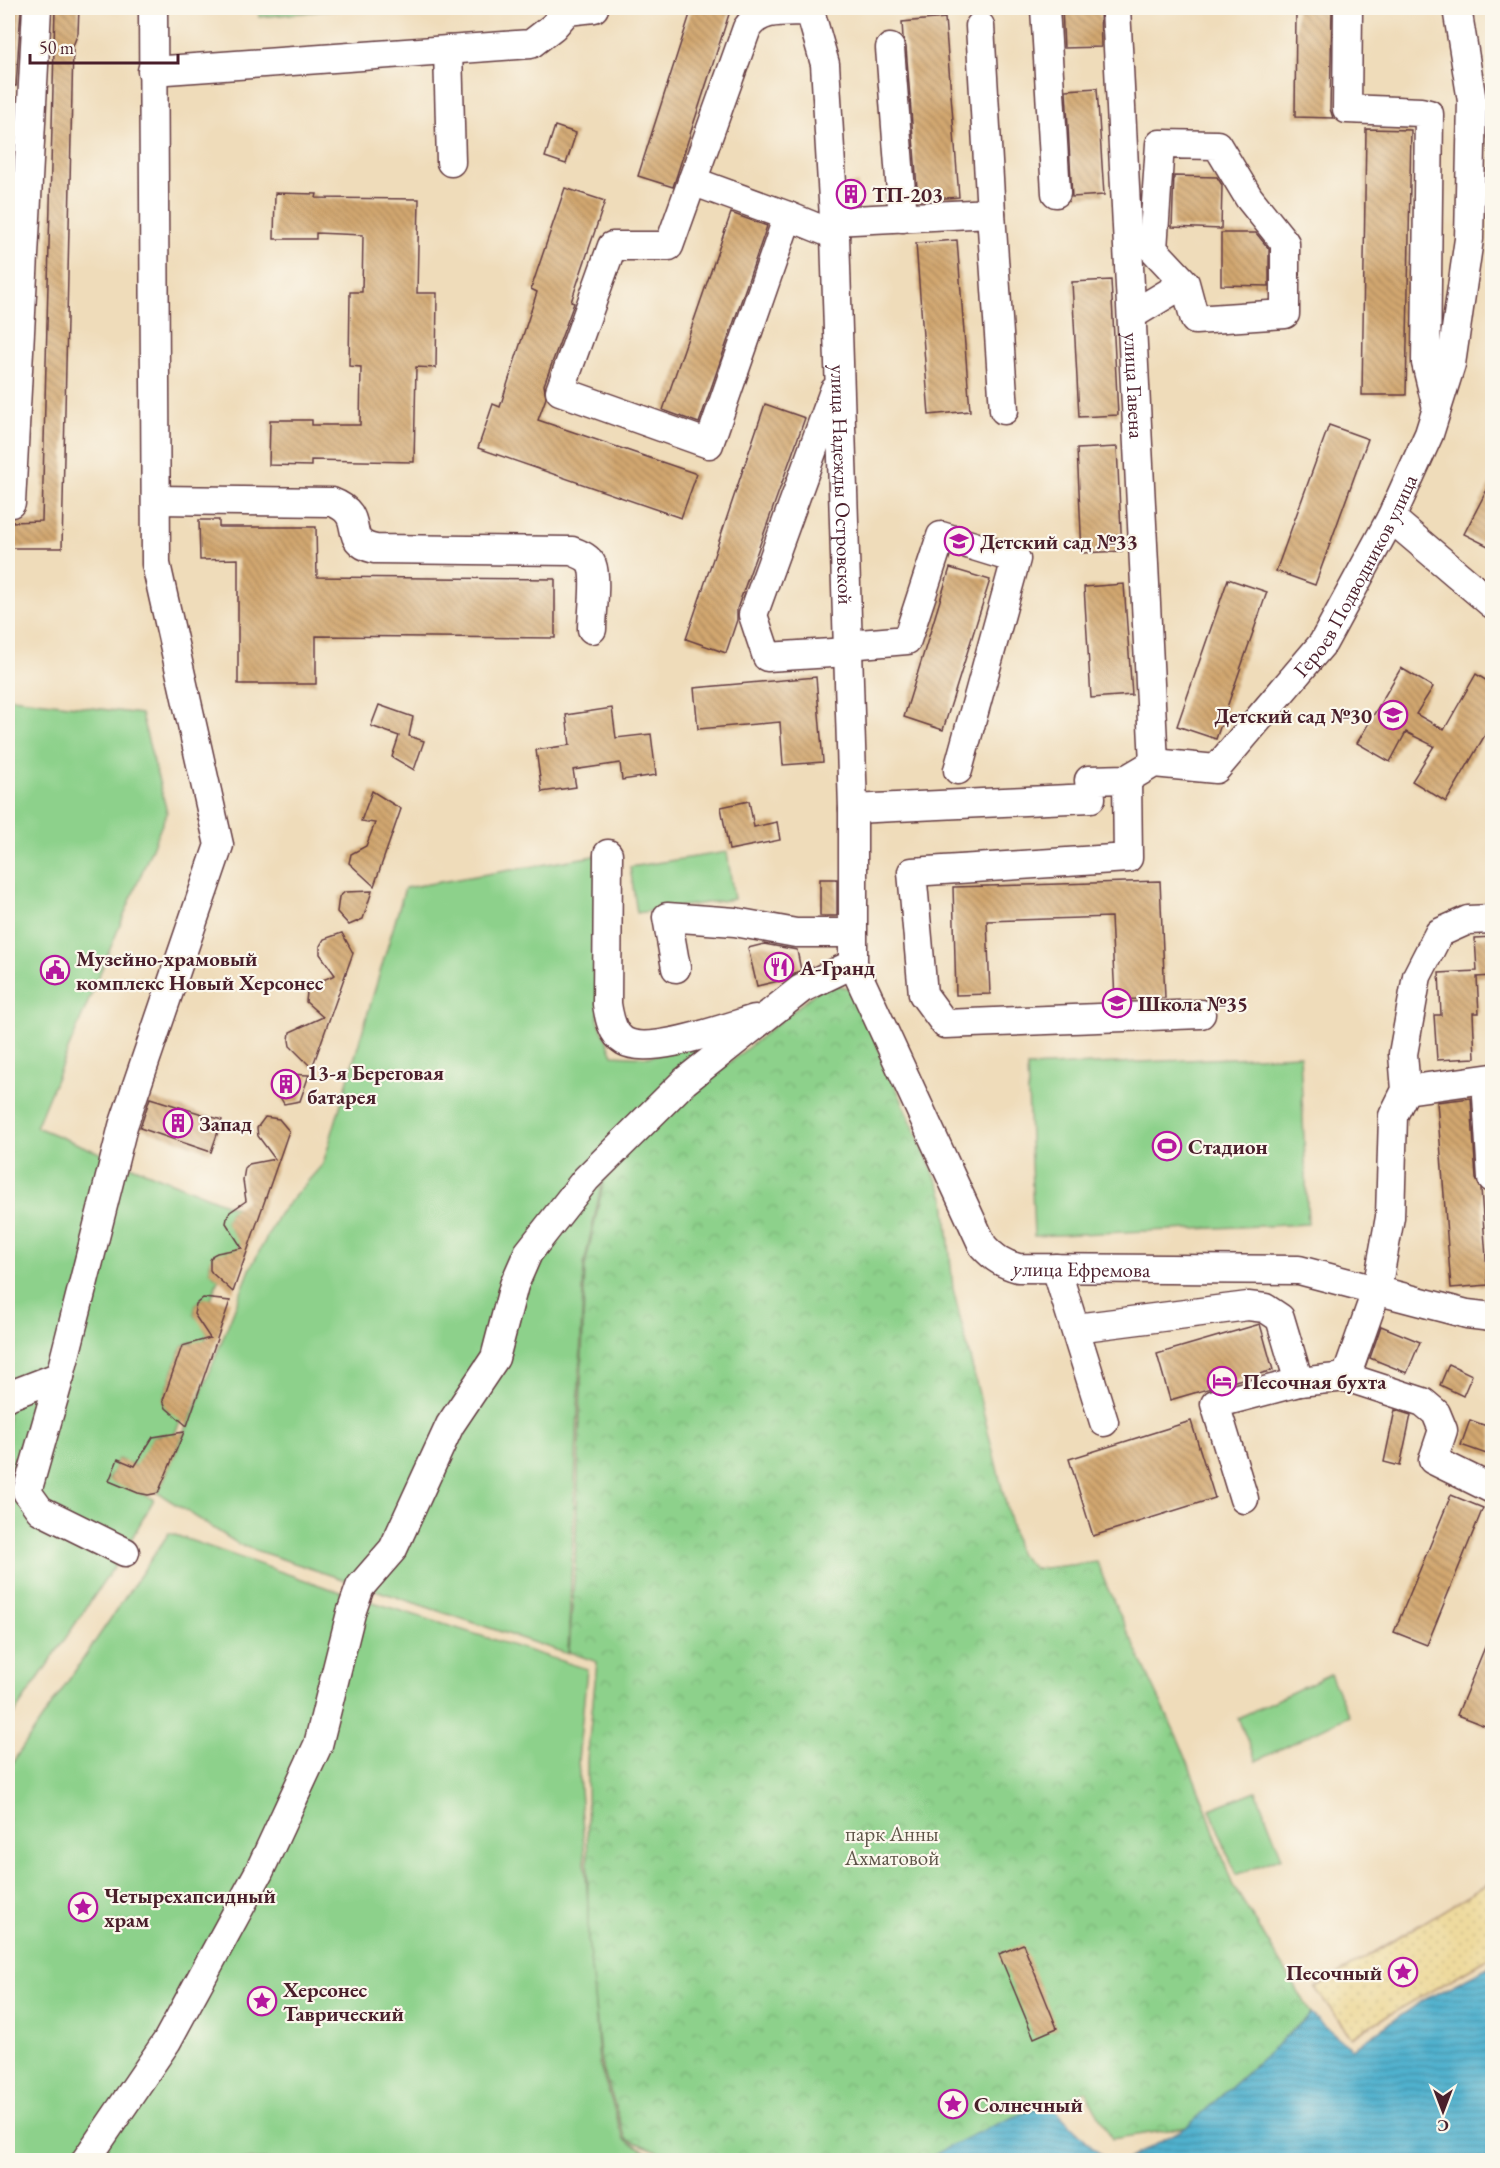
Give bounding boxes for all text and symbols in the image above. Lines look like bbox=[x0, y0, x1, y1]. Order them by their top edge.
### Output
scale bar bbox=[30, 27, 178, 65]
text: 50 m bbox=[39, 36, 74, 59]
building icon: ТП-203 bbox=[835, 178, 867, 210]
place label: ТП-203 bbox=[872, 181, 943, 208]
street label: улица Гавена bbox=[1119, 332, 1151, 440]
street label: улица Надежды Островской bbox=[826, 364, 860, 605]
street label: Героев Подводников улица bbox=[1287, 469, 1423, 682]
school or university icon: Детский сад №33 bbox=[943, 525, 975, 557]
place label: Детский сад №33 bbox=[980, 528, 1138, 555]
school or university icon: Детский сад №30 bbox=[1377, 699, 1409, 731]
place label: Детский сад №30 bbox=[1214, 702, 1372, 729]
place label: Музейно-храмовый комплекс Новый Херсонес bbox=[76, 945, 324, 996]
restaurant icon: А-Гранд bbox=[763, 951, 795, 983]
public building icon: Музейно-храмовый комплекс Новый Херсонес bbox=[39, 954, 71, 986]
place label: А-Гранд bbox=[799, 954, 875, 981]
school or university icon: Школа №35 bbox=[1101, 987, 1133, 1019]
place label: Школа №35 bbox=[1138, 990, 1248, 1017]
place label: 13-я Береговая батарея bbox=[307, 1059, 444, 1110]
building icon: 13-я Береговая батарея bbox=[270, 1068, 302, 1100]
building icon: Запад bbox=[162, 1107, 194, 1139]
place label: Запад bbox=[199, 1110, 252, 1137]
sports icon: Стадион bbox=[1151, 1130, 1183, 1162]
place label: Стадион bbox=[1188, 1133, 1268, 1160]
street label: улица Ефремова bbox=[1010, 1254, 1151, 1282]
hotel icon: Песочная бухта bbox=[1206, 1365, 1238, 1397]
place label: Песочная бухта bbox=[1243, 1368, 1387, 1395]
park label: парк Анны Ахматовой bbox=[844, 1820, 939, 1871]
place label: Четырехапсидный храм bbox=[104, 1882, 276, 1933]
place icon: Четырехапсидный храм bbox=[67, 1891, 99, 1923]
place icon: Песочный bbox=[1387, 1956, 1419, 1988]
place label: Песочный bbox=[1286, 1959, 1382, 1986]
place label: Херсонес Таврический bbox=[282, 1976, 404, 2027]
place icon: Херсонес Таврический bbox=[246, 1985, 278, 2017]
north arrow bbox=[1413, 2081, 1473, 2141]
place icon: Солнечный bbox=[937, 2088, 969, 2120]
place label: Солнечный bbox=[974, 2091, 1083, 2118]
text: С bbox=[1437, 2115, 1449, 2136]

